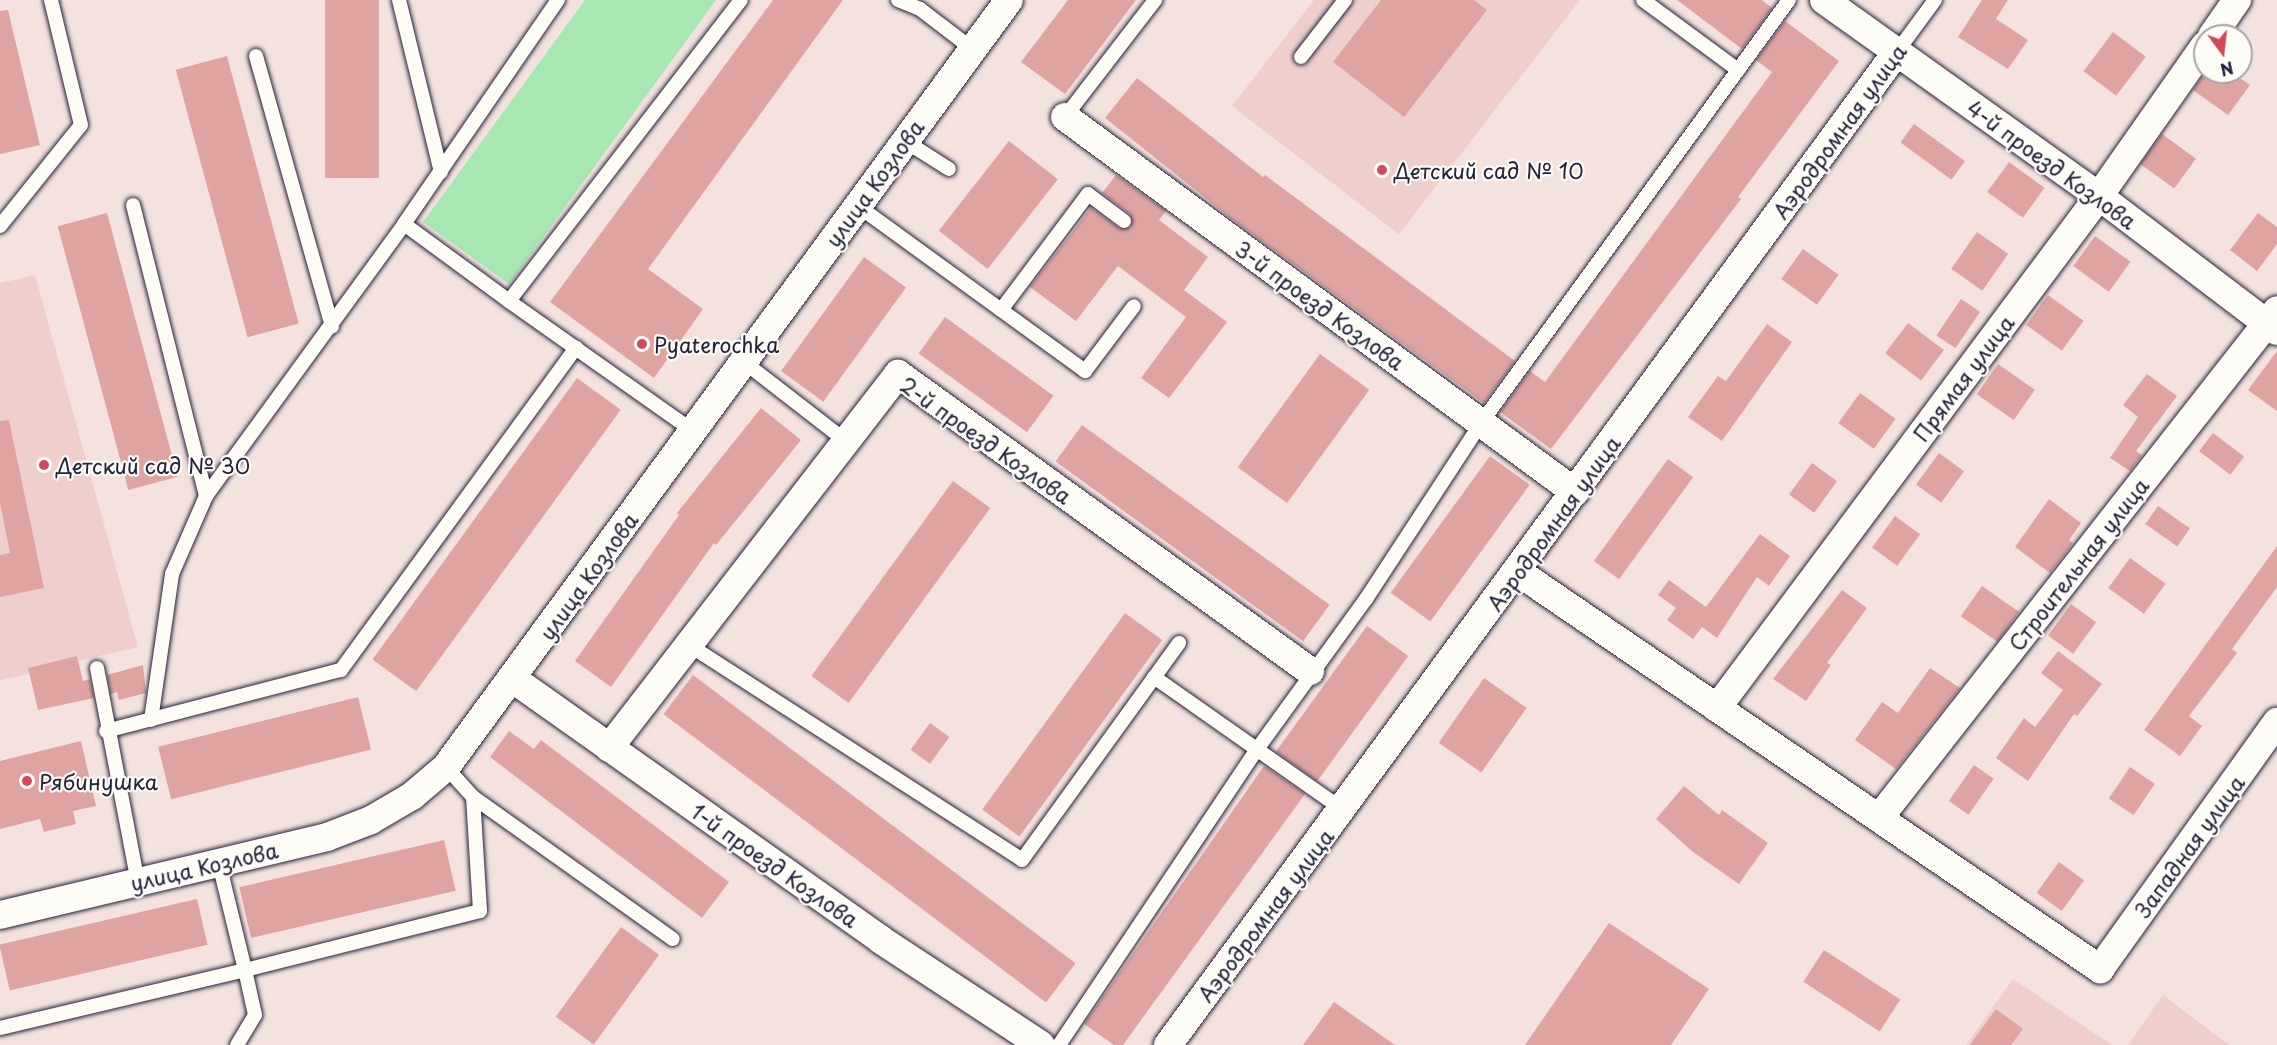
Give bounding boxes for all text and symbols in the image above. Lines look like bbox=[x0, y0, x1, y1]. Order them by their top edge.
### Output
north arrow bbox=[2193, 24, 2253, 84]
street label: Аэродромная улица bbox=[1767, 38, 1911, 224]
text: N bbox=[2218, 56, 2236, 83]
street label: 4-й проезд Козлова bbox=[1963, 94, 2141, 234]
street label: улица Козлова bbox=[819, 114, 929, 252]
place label: Детский сад № 10 bbox=[1394, 157, 1585, 183]
marker: Детский сад № 10 bbox=[1375, 163, 1389, 177]
street label: 3-й проезд Козлова bbox=[1231, 235, 1409, 375]
street label: Прямая улица bbox=[1907, 310, 2019, 446]
place label: Pyaterochka bbox=[654, 331, 779, 357]
marker: Pyaterochka bbox=[635, 337, 649, 351]
street label: 2-й проезд Козлова bbox=[896, 371, 1076, 509]
street label: Аэродромная улица bbox=[1481, 430, 1625, 616]
place label: Детский сад № 30 bbox=[56, 452, 252, 478]
marker: Детский сад № 30 bbox=[37, 458, 51, 472]
street label: Строительная улица bbox=[2002, 472, 2154, 656]
street label: улица Козлова bbox=[533, 507, 643, 645]
place label: Рябинушка bbox=[39, 768, 158, 794]
street label: Западная улица bbox=[2129, 770, 2249, 922]
marker: Рябинушка bbox=[20, 774, 34, 788]
street label: 1-й проезд Козлова bbox=[687, 798, 863, 932]
street label: Аэродромная улица bbox=[1191, 823, 1339, 1007]
street label: улица Козлова bbox=[127, 837, 281, 895]

